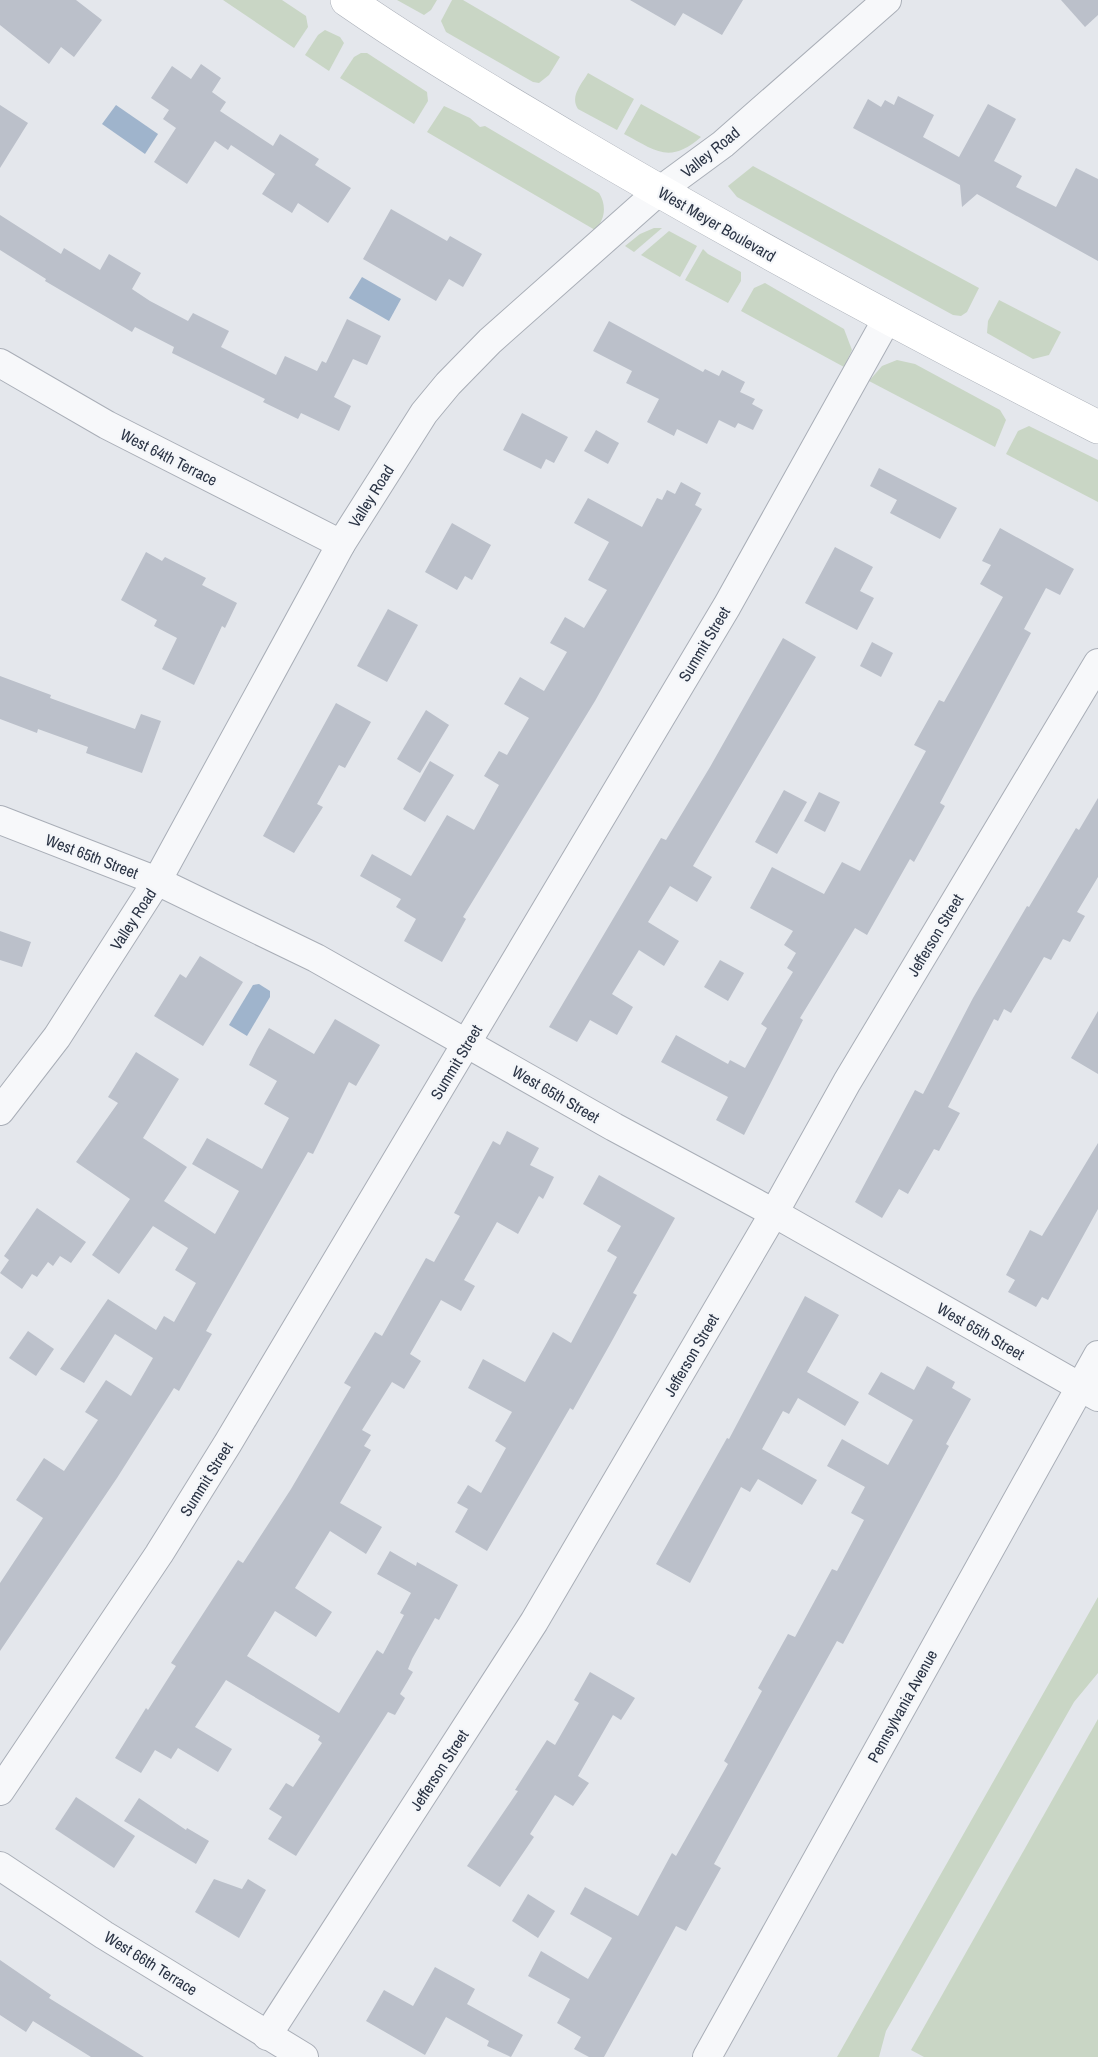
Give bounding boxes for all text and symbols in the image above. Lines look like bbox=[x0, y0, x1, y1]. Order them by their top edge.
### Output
street label: Valley Road bbox=[676, 121, 744, 183]
street label: West Meyer Boulevard bbox=[654, 181, 780, 267]
street label: West 64th Terrace bbox=[117, 423, 221, 491]
street label: Valley Road bbox=[343, 461, 399, 531]
street label: Summit Street bbox=[673, 602, 735, 686]
street label: West 65th Street bbox=[43, 828, 142, 884]
street label: Valley Road bbox=[105, 884, 161, 954]
street label: Jefferson Street bbox=[902, 889, 968, 980]
street label: Summit Street bbox=[425, 1020, 487, 1104]
street label: West 65th Street bbox=[508, 1060, 604, 1128]
street label: West 65th Street bbox=[933, 1297, 1029, 1365]
street label: Jefferson Street bbox=[658, 1309, 724, 1401]
street label: Summit Street bbox=[174, 1437, 238, 1520]
street label: Pennsylvania Avenue bbox=[862, 1646, 942, 1766]
street label: Jefferson Street bbox=[405, 1725, 474, 1815]
street label: West 66th Terrace bbox=[100, 1926, 202, 2000]

